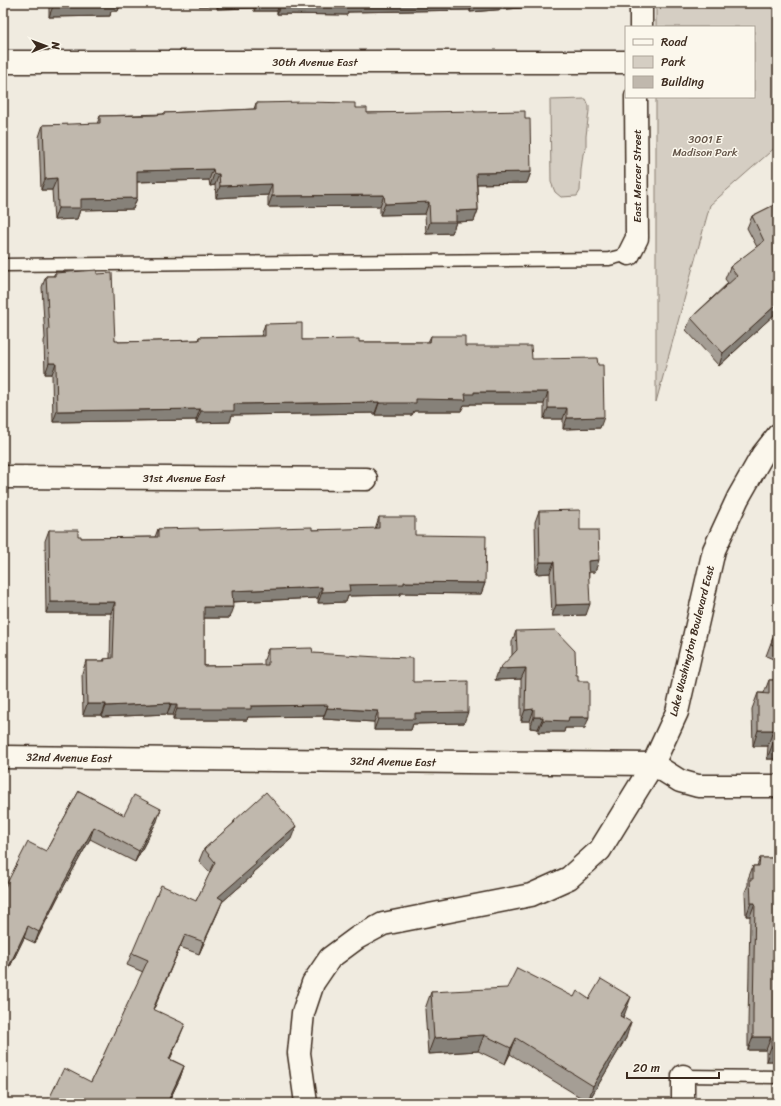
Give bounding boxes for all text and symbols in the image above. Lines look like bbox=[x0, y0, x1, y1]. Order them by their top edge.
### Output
north arrow bbox=[26, 26, 66, 66]
legend bbox=[625, 26, 755, 98]
text: Road bbox=[661, 31, 688, 53]
text: N bbox=[46, 41, 65, 50]
text: Park bbox=[661, 51, 686, 73]
street label: 30th Avenue East bbox=[272, 53, 358, 72]
text: Building bbox=[661, 71, 704, 93]
street label: East Mercer Street bbox=[628, 129, 647, 223]
park label: 3001 E Madison Park bbox=[672, 130, 738, 162]
street label: 31st Avenue East bbox=[143, 469, 226, 488]
street label: Lake Washington Boulevard East bbox=[664, 563, 720, 719]
street label: 32nd Avenue East bbox=[26, 748, 113, 768]
street label: 32nd Avenue East bbox=[350, 752, 437, 772]
scale bar bbox=[627, 1054, 719, 1080]
text: 20 m bbox=[633, 1057, 660, 1079]

